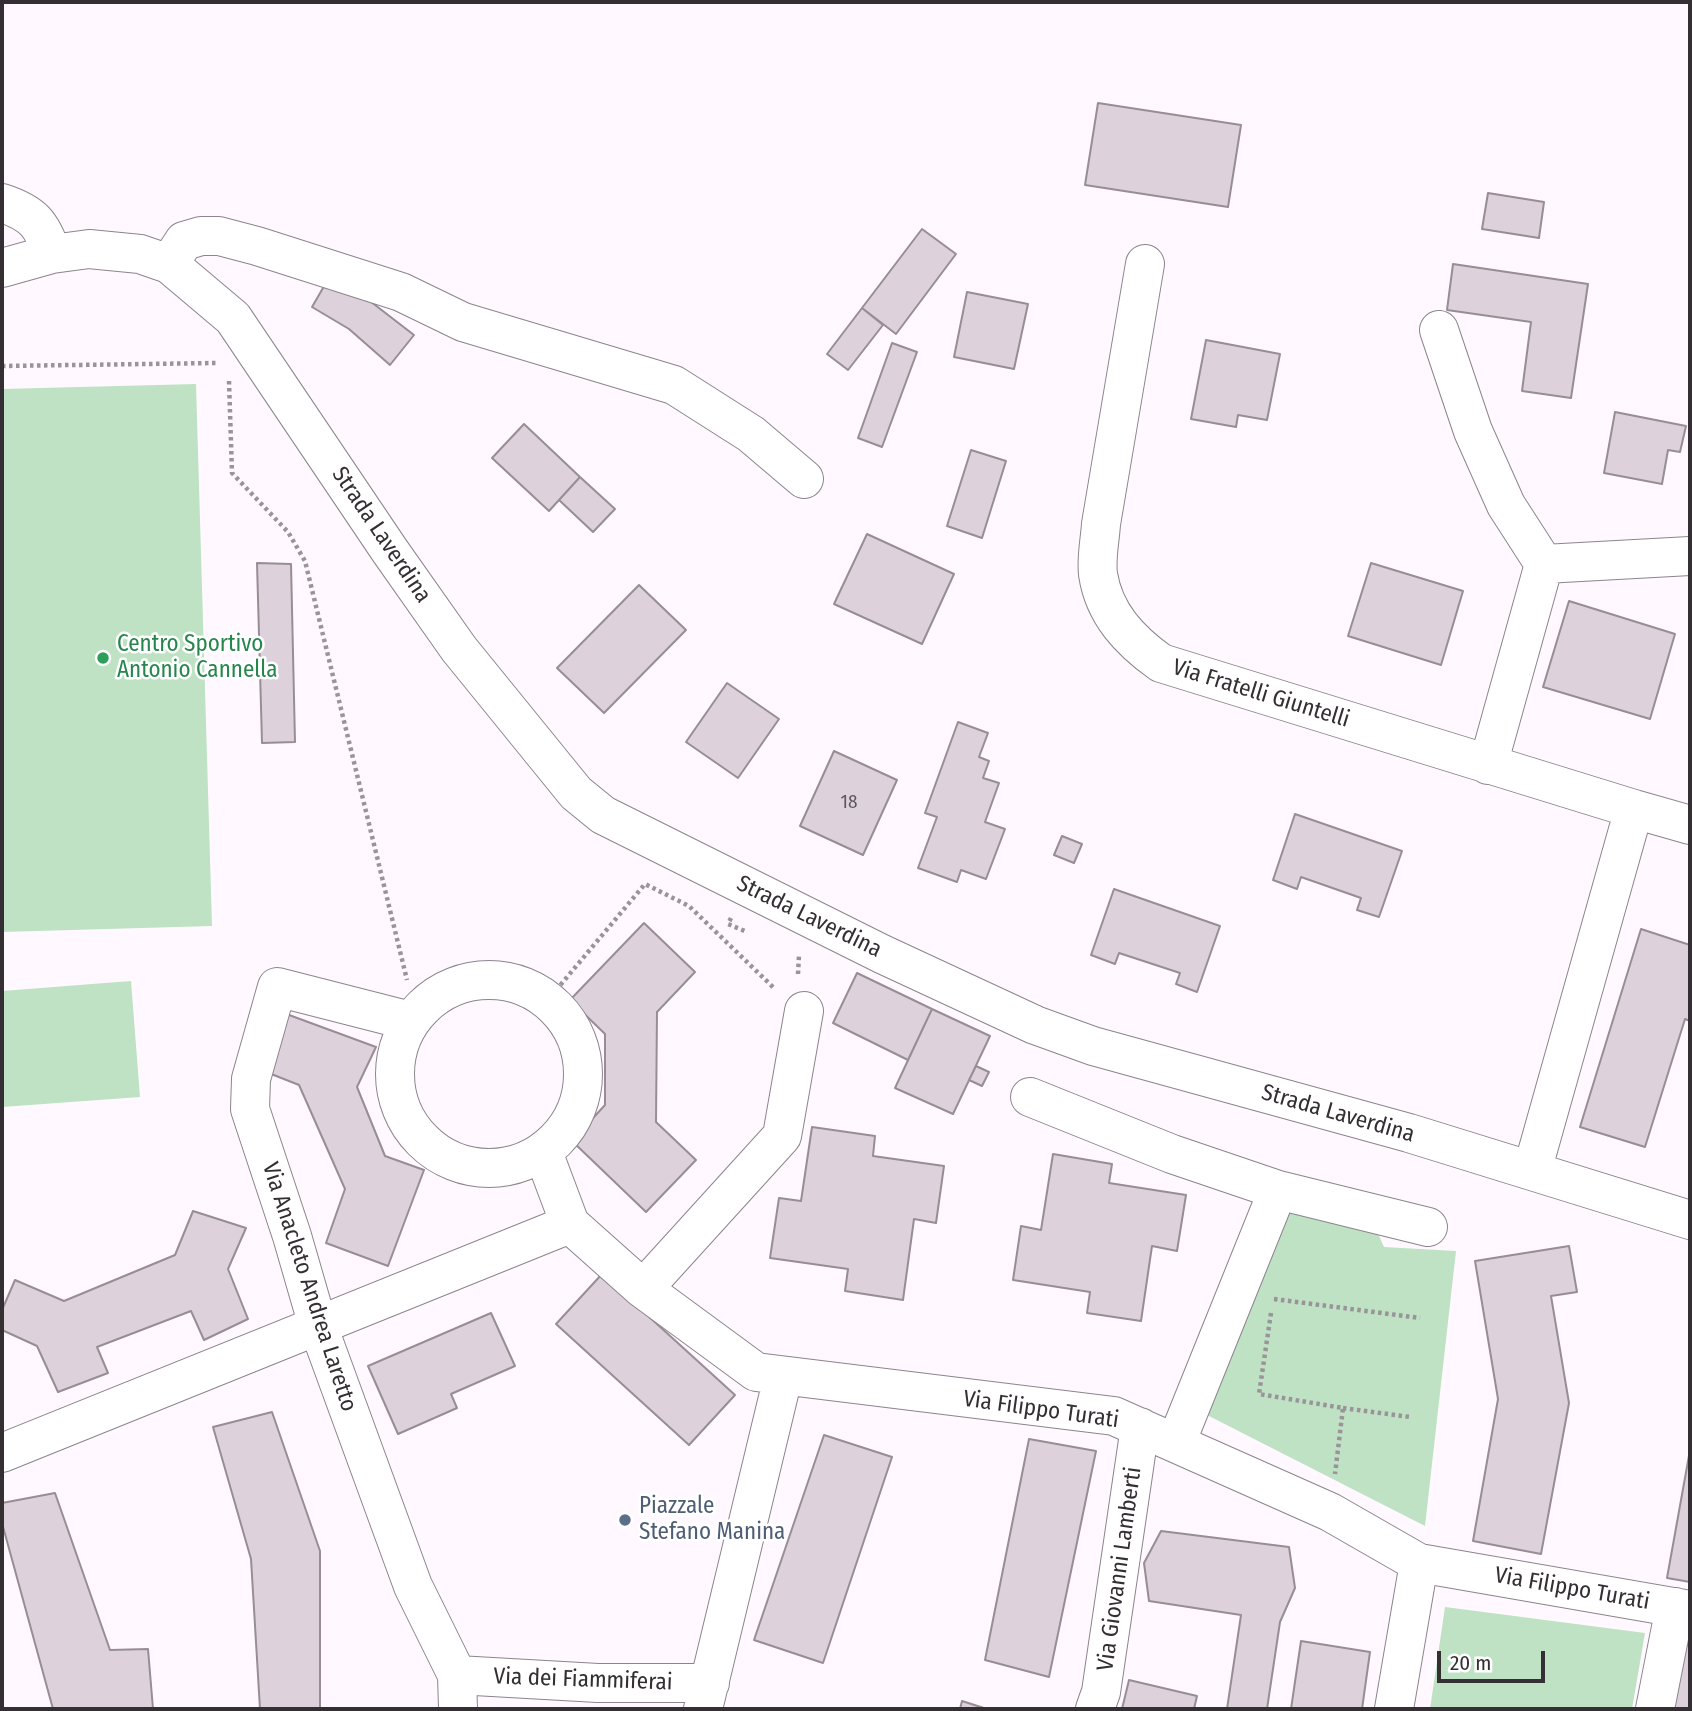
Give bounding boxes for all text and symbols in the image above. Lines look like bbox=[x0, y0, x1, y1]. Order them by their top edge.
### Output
street label: Strada Laverdina bbox=[325, 462, 437, 608]
place label: Centro Sportivo Antonio Cannella bbox=[117, 631, 278, 685]
marker: Centro Sportivo Antonio Cannella bbox=[95, 650, 111, 666]
street label: Via Fratelli Giuntelli bbox=[1169, 654, 1353, 734]
house number: 18 bbox=[841, 792, 857, 814]
street label: Strada Laverdina bbox=[732, 870, 886, 964]
street label: Strada Laverdina bbox=[1258, 1079, 1418, 1149]
street label: Via Anacleto Andrea Laretto bbox=[256, 1159, 362, 1415]
street label: Via Filippo Turati bbox=[961, 1385, 1121, 1435]
street label: Via Giovanni Lamberti bbox=[1092, 1465, 1148, 1673]
place label: Piazzale Stefano Manina bbox=[639, 1493, 785, 1547]
marker: Piazzale Stefano Manina bbox=[617, 1512, 633, 1528]
street label: Via Filippo Turati bbox=[1492, 1562, 1652, 1616]
scale bar bbox=[1440, 1638, 1548, 1682]
text: 20 m bbox=[1450, 1650, 1491, 1676]
street label: Via dei Fiammiferai bbox=[493, 1663, 673, 1697]

